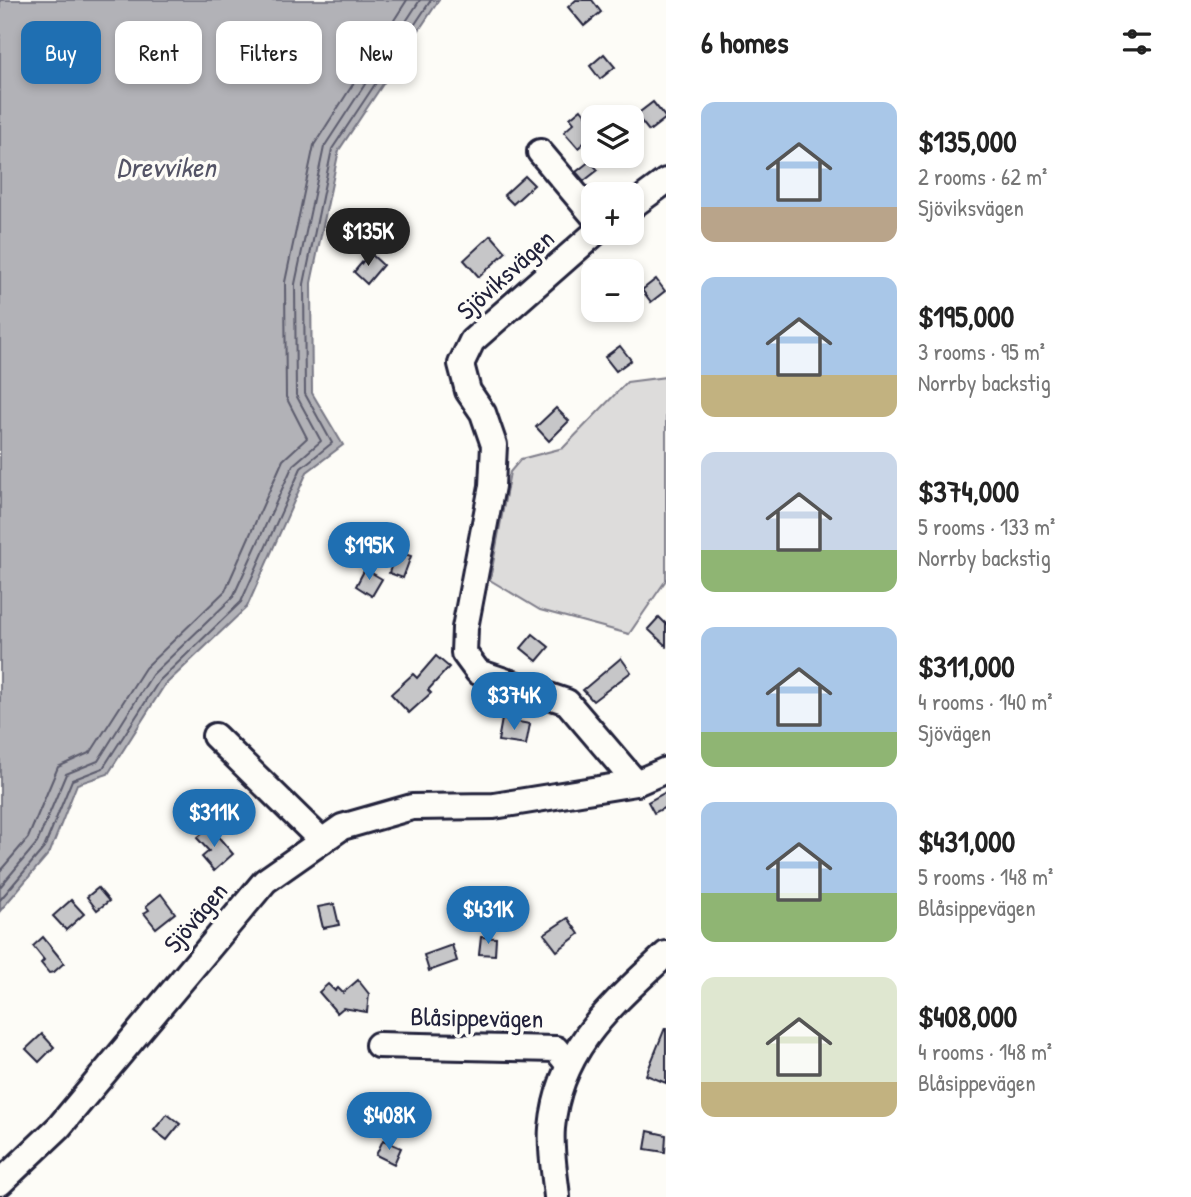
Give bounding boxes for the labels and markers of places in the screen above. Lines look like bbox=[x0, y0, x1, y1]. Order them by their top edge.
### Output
pin: $135K bbox=[319, 208, 417, 268]
pin: $195K bbox=[320, 522, 418, 582]
pin: $374K bbox=[465, 672, 563, 732]
pin: $311K bbox=[165, 790, 263, 849]
pin: $431K bbox=[439, 886, 537, 946]
pin: $408K bbox=[340, 1092, 438, 1152]

